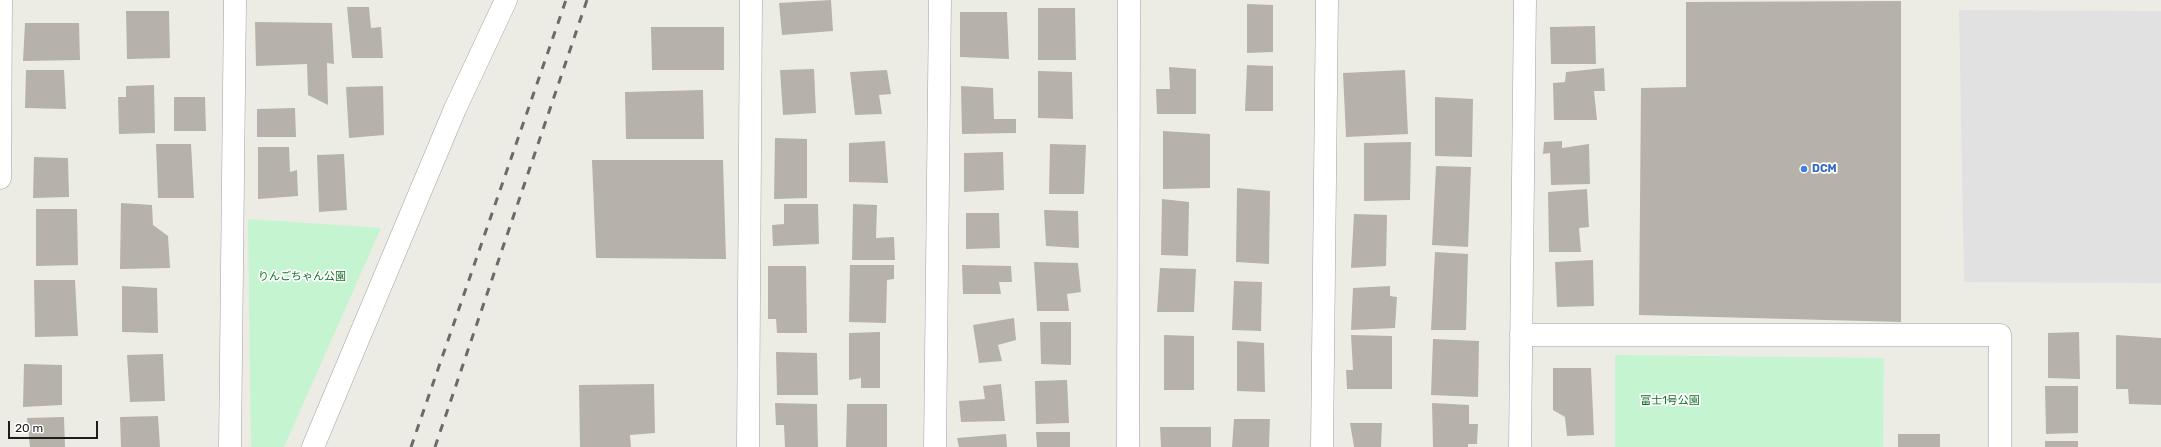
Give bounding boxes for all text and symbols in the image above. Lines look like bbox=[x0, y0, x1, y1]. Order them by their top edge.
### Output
place label: DCM bbox=[1812, 162, 1837, 176]
marker: DCM bbox=[1799, 164, 1809, 174]
park label: りんごちゃん公園 bbox=[258, 270, 346, 284]
park label: 富士1号公園 bbox=[1640, 394, 1700, 408]
scale bar bbox=[10, 413, 100, 439]
text: 20 m bbox=[15, 421, 43, 435]

